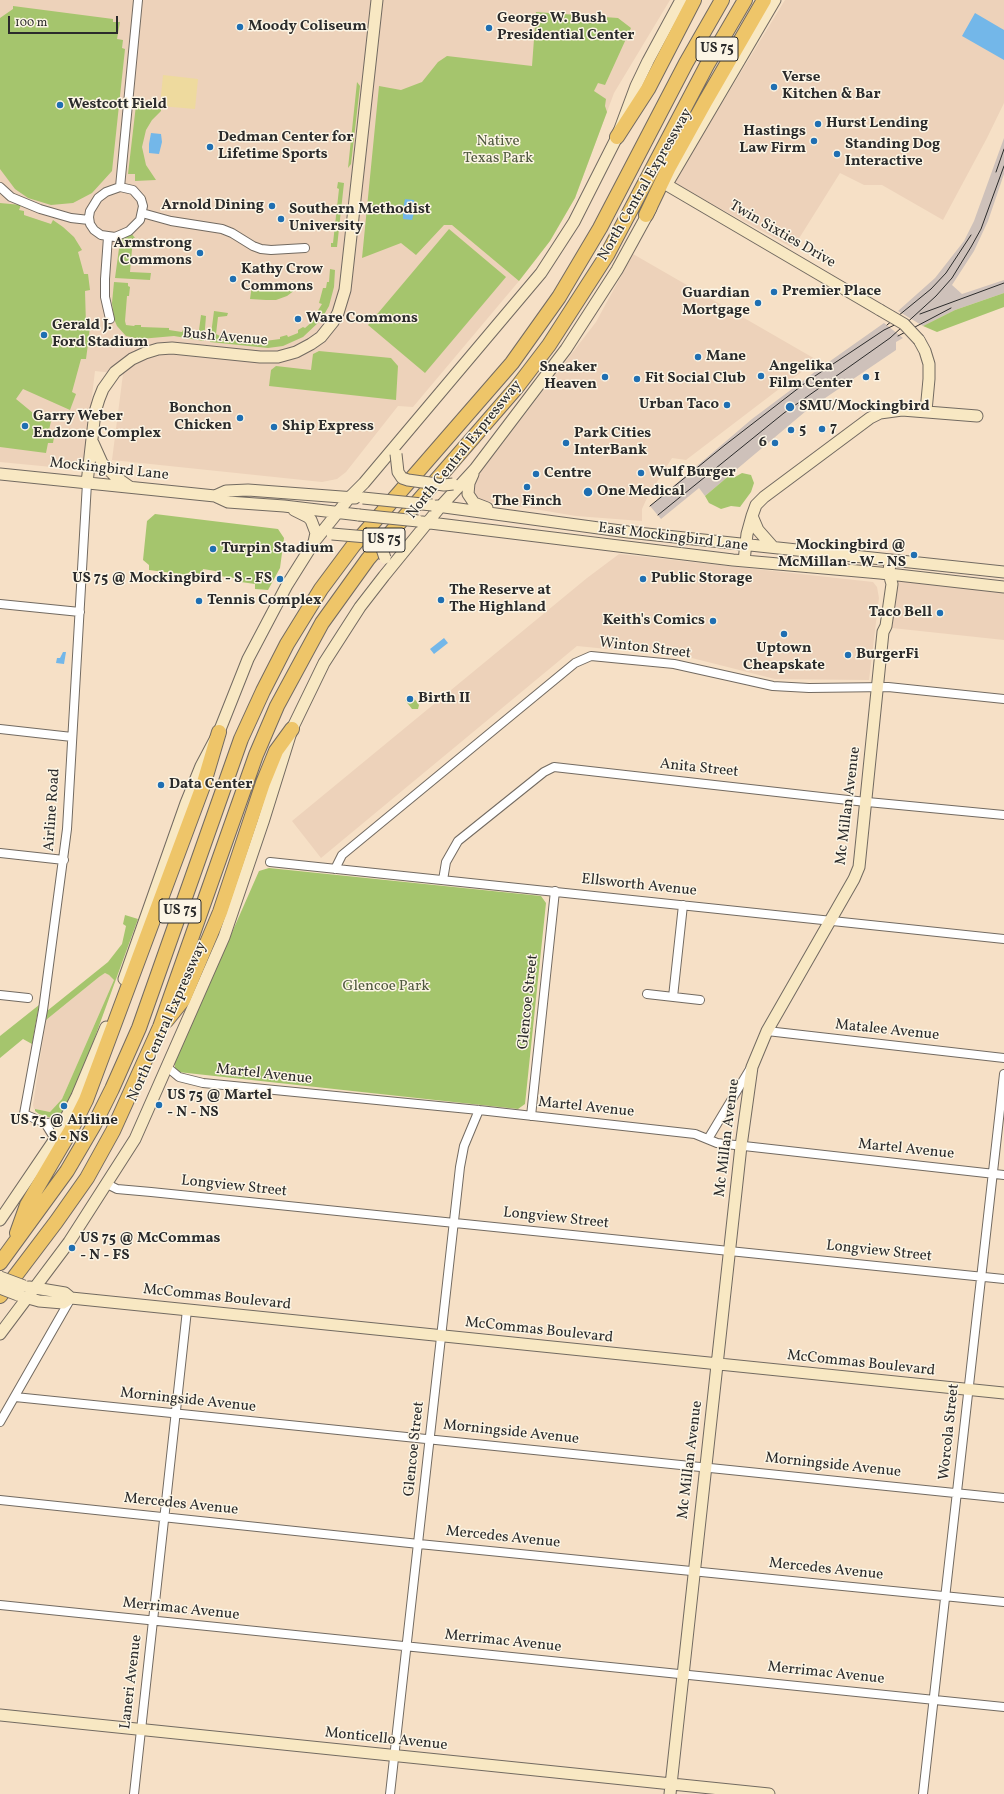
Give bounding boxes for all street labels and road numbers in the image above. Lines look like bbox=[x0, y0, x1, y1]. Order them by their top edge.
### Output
road number: US 75 bbox=[696, 37, 738, 61]
street label: North Central Expressway bbox=[595, 106, 697, 264]
street label: Twin Sixties Drive bbox=[726, 197, 838, 273]
street label: Bush Avenue bbox=[182, 325, 268, 351]
street label: North Central Expressway bbox=[404, 377, 526, 523]
street label: Mockingbird Lane bbox=[49, 455, 169, 485]
street label: East Mockingbird Lane bbox=[597, 520, 749, 556]
road number: US 75 bbox=[363, 528, 405, 552]
street label: Winton Street bbox=[598, 634, 692, 664]
street label: Mc Millan Avenue bbox=[833, 746, 865, 866]
street label: Anita Street bbox=[659, 756, 739, 782]
street label: Airline Road bbox=[41, 768, 65, 852]
street label: Ellsworth Avenue bbox=[580, 871, 698, 901]
road number: US 75 bbox=[159, 899, 201, 923]
street label: North Central Expressway bbox=[125, 939, 211, 1105]
street label: Glencoe Street bbox=[515, 954, 543, 1050]
street label: Matalee Avenue bbox=[834, 1017, 940, 1045]
street label: Martel Avenue bbox=[215, 1061, 313, 1089]
street label: Mc Millan Avenue bbox=[712, 1078, 744, 1198]
street label: Martel Avenue bbox=[537, 1094, 635, 1122]
street label: Martel Avenue bbox=[857, 1136, 955, 1164]
street label: Longview Street bbox=[180, 1172, 288, 1202]
street label: Longview Street bbox=[502, 1204, 610, 1234]
street label: Longview Street bbox=[825, 1237, 933, 1267]
street label: McCommas Boulevard bbox=[142, 1281, 292, 1315]
street label: McCommas Boulevard bbox=[464, 1314, 614, 1348]
street label: McCommas Boulevard bbox=[786, 1347, 936, 1381]
street label: Worcola Street bbox=[936, 1383, 964, 1481]
street label: Morningside Avenue bbox=[119, 1385, 257, 1417]
street label: Mc Millan Avenue bbox=[675, 1400, 707, 1520]
street label: Glencoe Street bbox=[401, 1401, 429, 1497]
street label: Morningside Avenue bbox=[442, 1417, 580, 1449]
street label: Morningside Avenue bbox=[764, 1450, 902, 1482]
street label: Mercedes Avenue bbox=[123, 1490, 239, 1520]
street label: Mercedes Avenue bbox=[445, 1523, 561, 1553]
street label: Mercedes Avenue bbox=[768, 1555, 884, 1585]
street label: Merrimac Avenue bbox=[122, 1595, 240, 1625]
street label: Merrimac Avenue bbox=[444, 1627, 562, 1657]
street label: Laneri Avenue bbox=[117, 1634, 147, 1730]
street label: Merrimac Avenue bbox=[767, 1659, 885, 1689]
street label: Monticello Avenue bbox=[324, 1725, 448, 1755]

